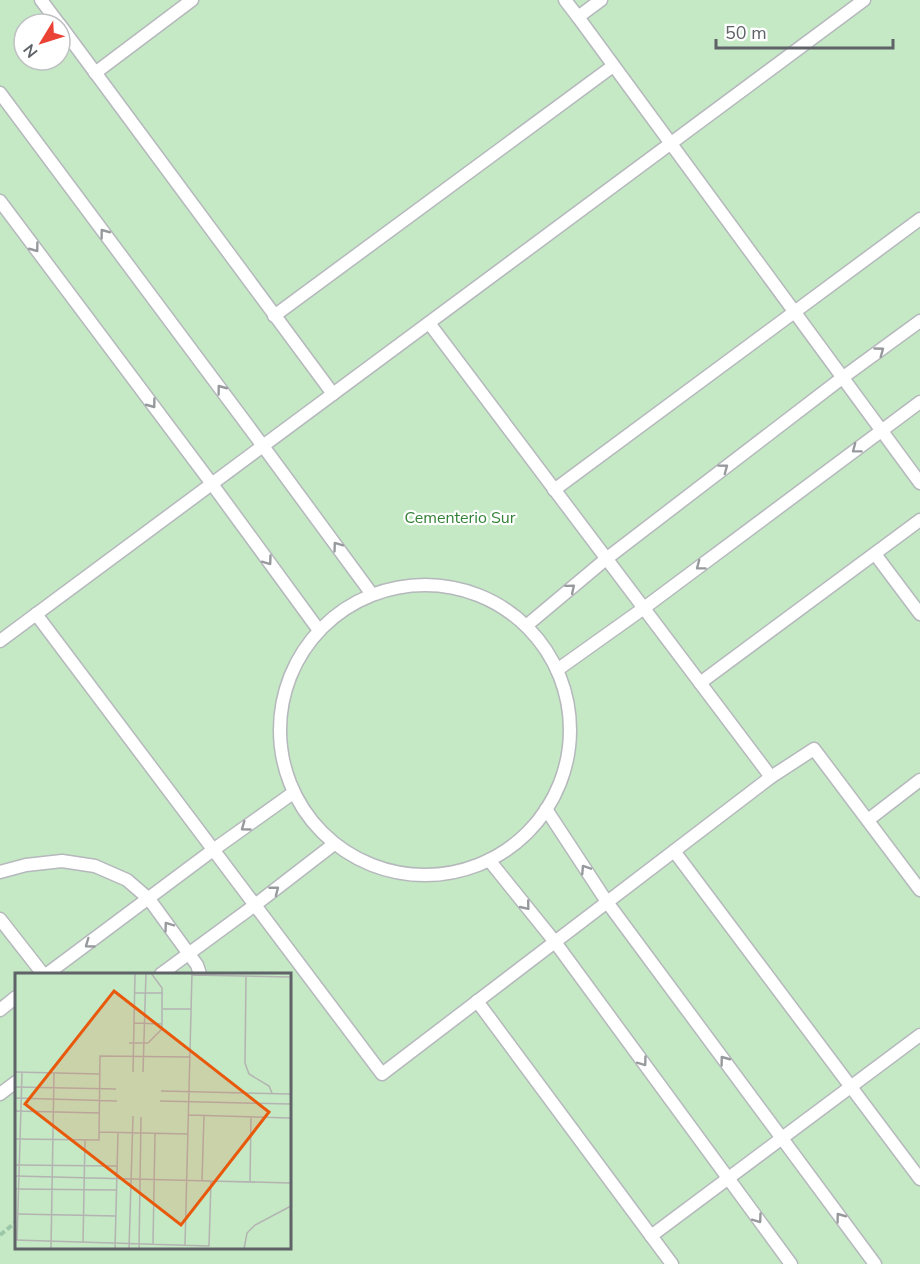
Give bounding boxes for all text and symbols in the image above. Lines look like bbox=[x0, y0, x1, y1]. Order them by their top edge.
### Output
north arrow bbox=[12, 12, 72, 72]
scale bar bbox=[716, 12, 893, 50]
text: 50 m bbox=[725, 21, 767, 45]
text: N bbox=[19, 39, 43, 62]
one-way arrow bbox=[101, 228, 112, 239]
one-way arrow bbox=[28, 241, 39, 252]
one-way arrow bbox=[873, 347, 884, 358]
one-way arrow bbox=[217, 385, 228, 396]
one-way arrow bbox=[145, 397, 156, 408]
one-way arrow bbox=[852, 442, 863, 453]
one-way arrow bbox=[718, 464, 729, 475]
park label: Cementerio Sur bbox=[404, 507, 516, 529]
one-way arrow bbox=[333, 542, 344, 553]
one-way arrow bbox=[261, 554, 272, 565]
one-way arrow bbox=[696, 559, 707, 570]
one-way arrow bbox=[564, 584, 575, 595]
one-way arrow bbox=[241, 820, 252, 831]
one-way arrow bbox=[581, 864, 592, 875]
one-way arrow bbox=[269, 886, 280, 897]
one-way arrow bbox=[518, 899, 529, 910]
one-way arrow bbox=[165, 921, 176, 932]
one-way arrow bbox=[84, 936, 95, 947]
inset map bbox=[15, 973, 291, 1249]
one-way arrow bbox=[636, 1055, 647, 1066]
one-way arrow bbox=[720, 1056, 731, 1067]
one-way arrow bbox=[751, 1213, 762, 1224]
one-way arrow bbox=[837, 1213, 848, 1224]

